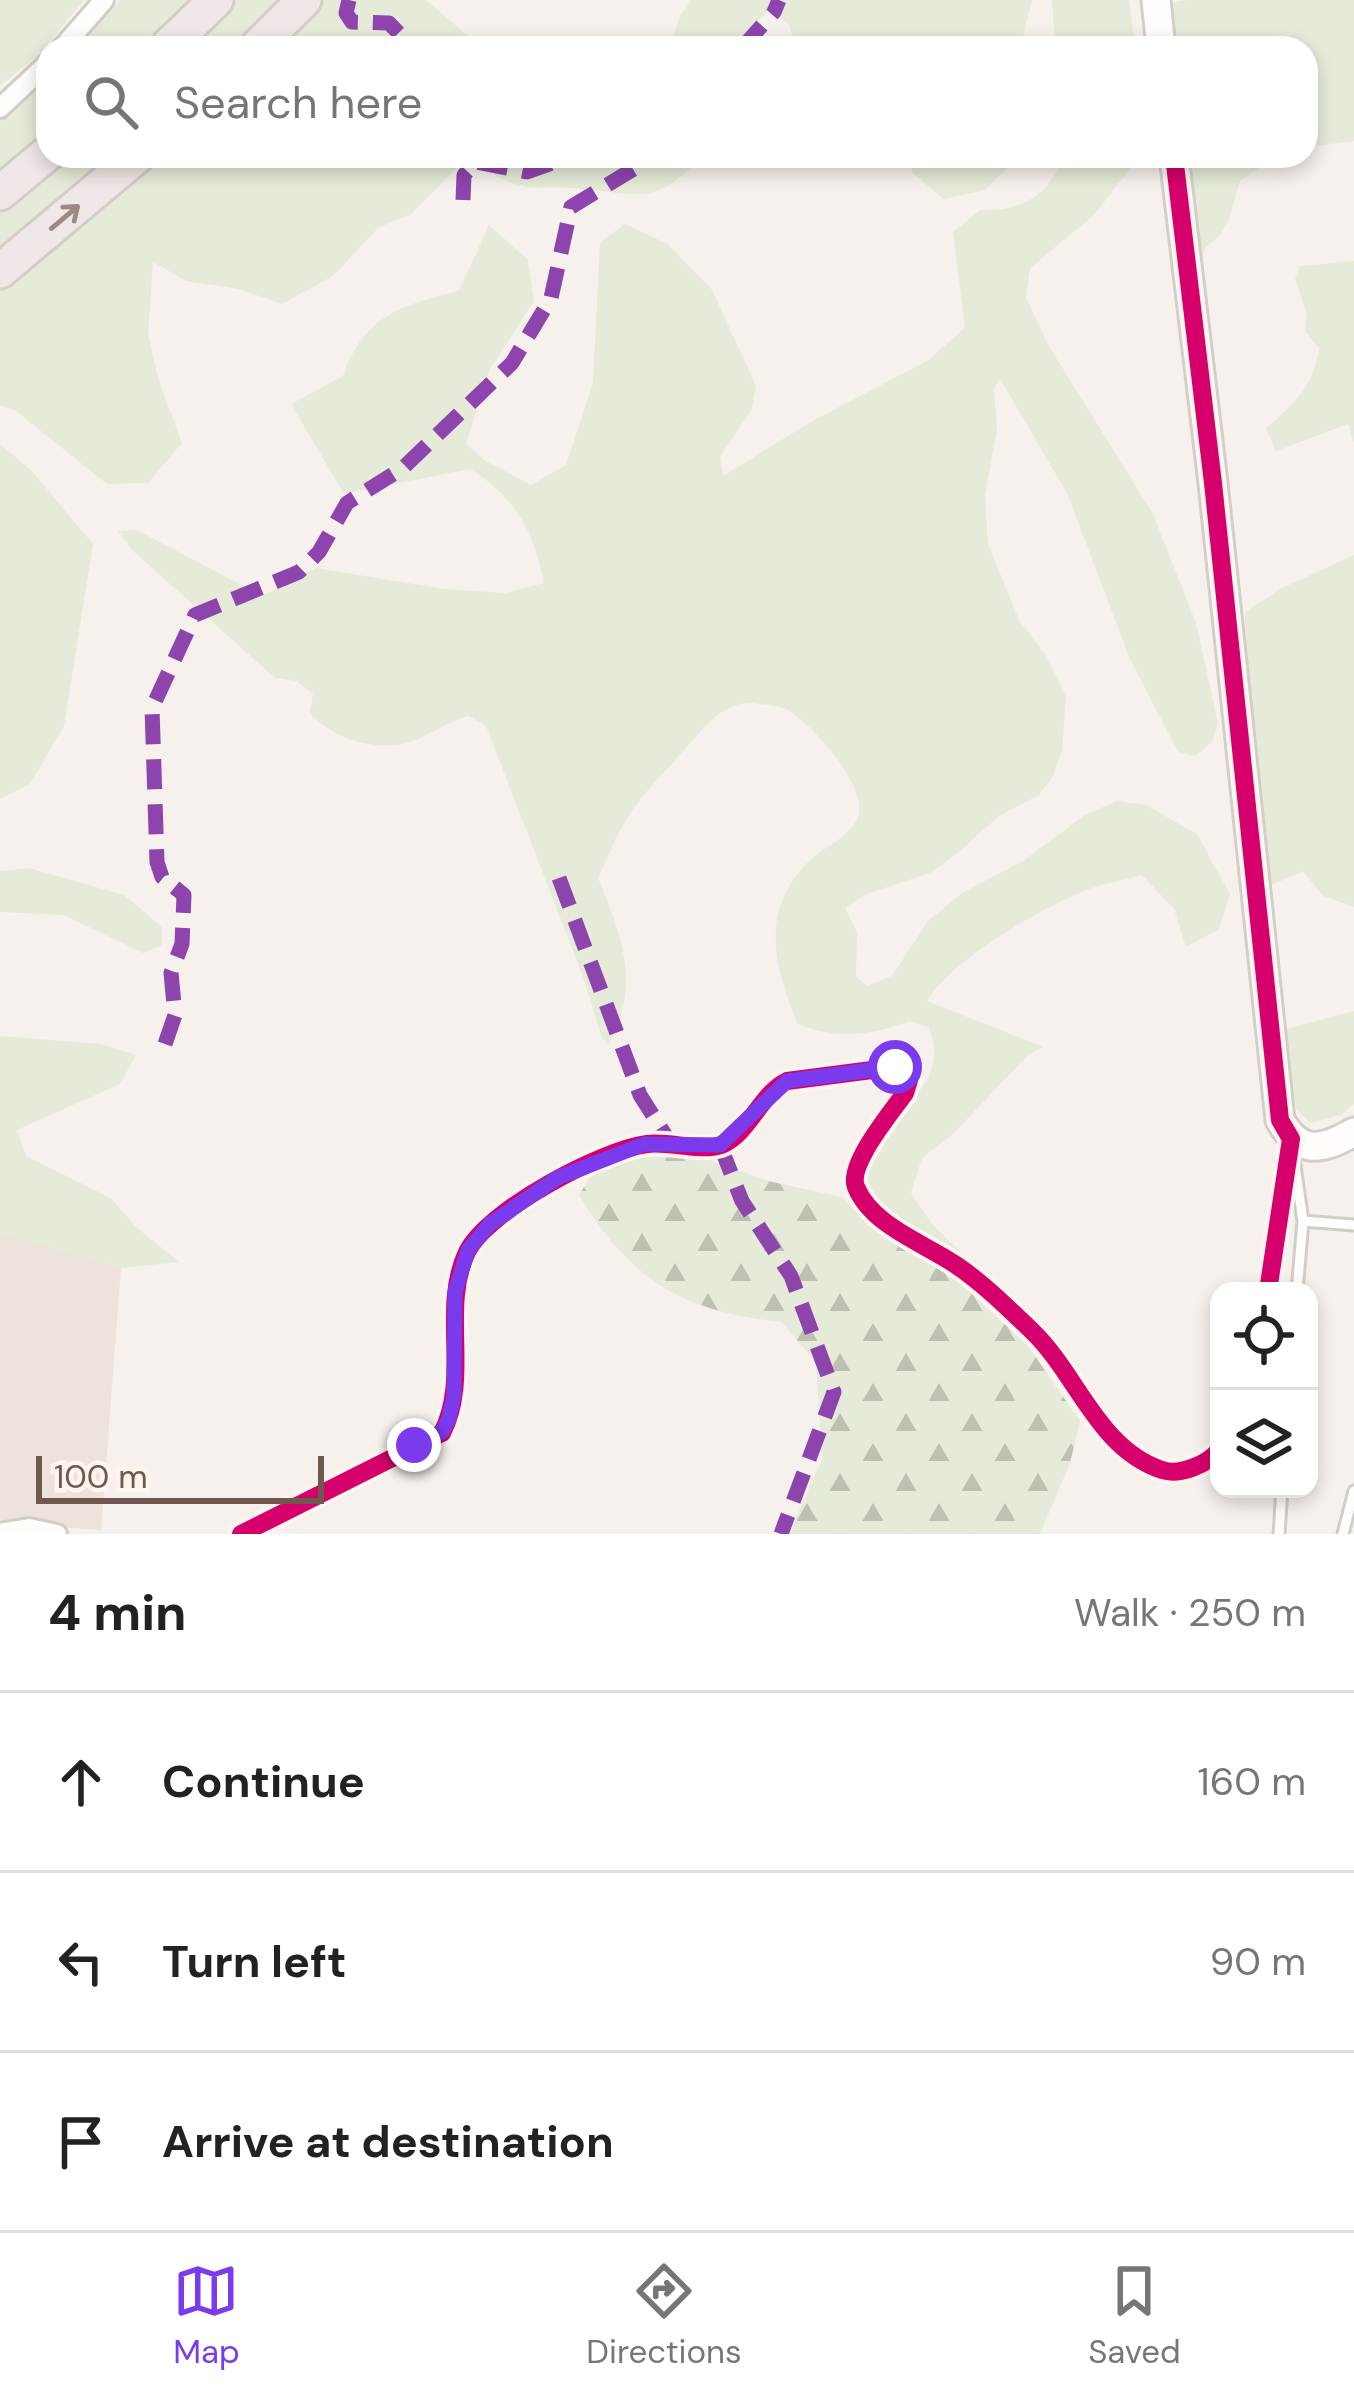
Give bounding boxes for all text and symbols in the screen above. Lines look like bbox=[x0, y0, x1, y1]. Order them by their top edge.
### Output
search box bbox=[36, 36, 1318, 168]
icon: search bbox=[78, 69, 144, 135]
text: Search here bbox=[174, 73, 422, 132]
one-way arrow bbox=[49, 203, 80, 231]
route start bbox=[868, 1040, 922, 1094]
map controls bbox=[1210, 1282, 1318, 1498]
button: locate bbox=[1210, 1282, 1318, 1390]
button: layers bbox=[1210, 1390, 1318, 1498]
route end bbox=[387, 1418, 441, 1472]
scale bar bbox=[36, 1450, 324, 1503]
text: 100 m bbox=[54, 1455, 148, 1498]
text: 4 min bbox=[48, 1579, 187, 1646]
text: Walk · 250 m bbox=[1074, 1587, 1306, 1638]
icon: ahead bbox=[48, 1749, 114, 1815]
text: Continue bbox=[162, 1752, 365, 1811]
text: 160 m bbox=[1198, 1756, 1306, 1807]
icon: left bbox=[48, 1929, 114, 1995]
text: Turn left bbox=[162, 1932, 346, 1991]
text: 90 m bbox=[1210, 1936, 1306, 1987]
icon: arrive bbox=[48, 2109, 114, 2175]
text: Arrive at destination bbox=[162, 2112, 614, 2171]
tab: Map bbox=[173, 2258, 240, 2373]
tab: Directions bbox=[586, 2258, 742, 2373]
tab: Saved bbox=[1088, 2258, 1181, 2373]

